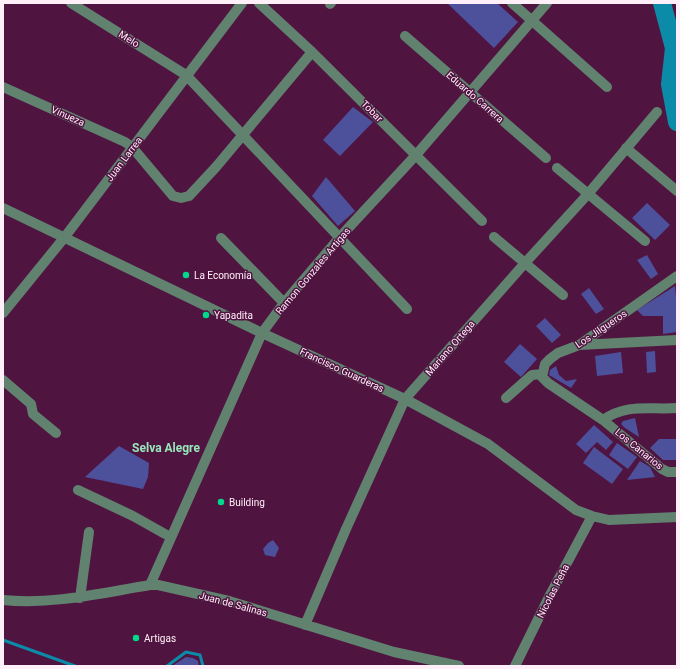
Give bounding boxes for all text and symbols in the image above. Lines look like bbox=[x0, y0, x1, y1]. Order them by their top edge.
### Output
street label: Melo bbox=[117, 28, 142, 50]
street label: Eduardo Carrera bbox=[444, 69, 506, 125]
street label: Tobar bbox=[359, 98, 385, 124]
street label: Vinueza bbox=[50, 104, 86, 128]
street label: Juan Larrea bbox=[104, 135, 144, 183]
street label: Ramon Gonzales Artigas bbox=[273, 225, 353, 317]
marker: La Economía bbox=[181, 270, 191, 280]
place label: La Economía bbox=[194, 270, 252, 281]
street label: Los Jilgueros bbox=[573, 308, 629, 350]
marker: Yapadita bbox=[201, 310, 211, 320]
place label: Yapadita bbox=[214, 310, 253, 321]
street label: Mariano Ortega bbox=[423, 318, 477, 378]
street label: Francisco Guarderas bbox=[298, 346, 386, 394]
street label: Los Canarios bbox=[613, 426, 665, 472]
district label: Selva Alegre bbox=[132, 441, 200, 455]
marker: Building bbox=[216, 497, 226, 507]
place label: Building bbox=[229, 497, 265, 508]
street label: Nicolas Peña bbox=[535, 562, 571, 620]
street label: Juan de Salinas bbox=[198, 590, 268, 618]
marker: Artigas bbox=[131, 633, 141, 643]
place label: Artigas bbox=[144, 633, 176, 644]

